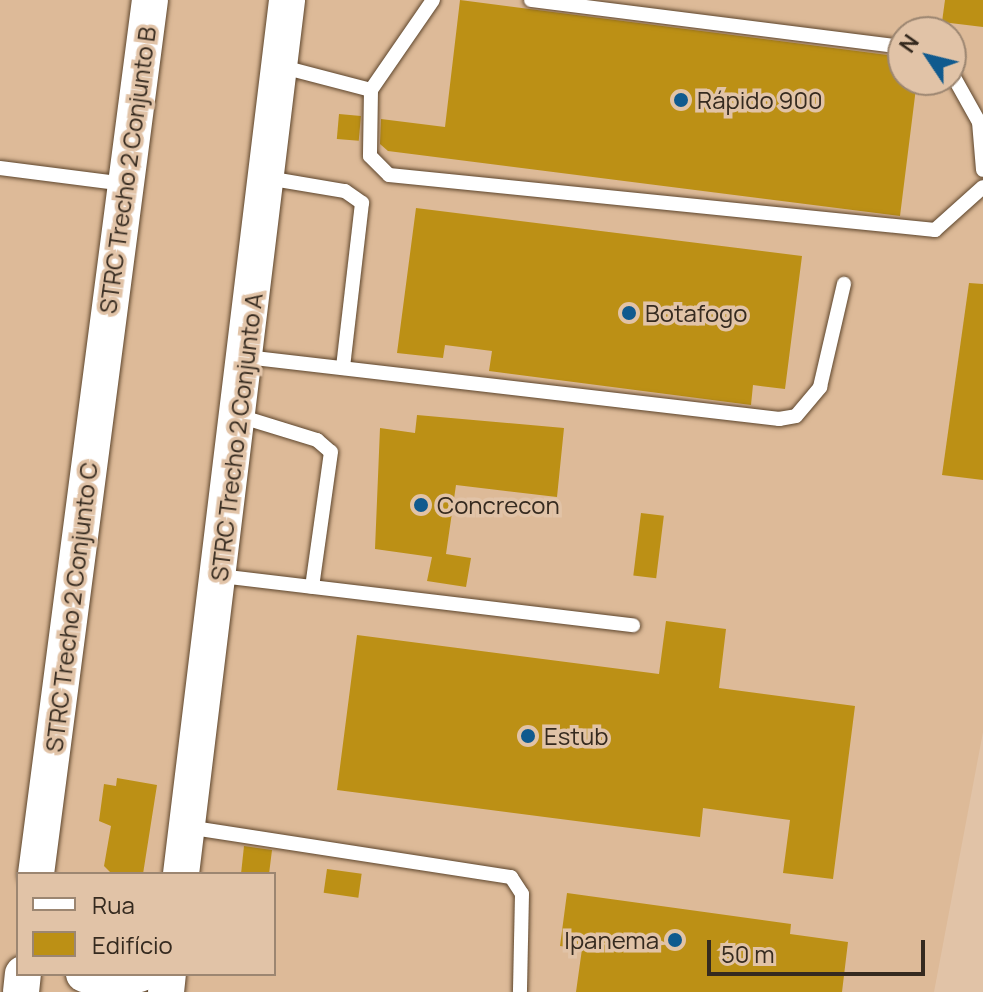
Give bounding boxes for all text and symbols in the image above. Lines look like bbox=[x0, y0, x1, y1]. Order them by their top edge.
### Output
north arrow bbox=[887, 16, 967, 96]
street label: STRC Trecho 2 Conjunto B bbox=[93, 25, 161, 315]
text: N bbox=[892, 28, 926, 58]
place label: Rápido 900 bbox=[697, 86, 823, 114]
marker: Rápido 900 bbox=[672, 91, 690, 109]
street label: STRC Trecho 2 Conjunto A bbox=[204, 291, 268, 583]
place label: Botafogo bbox=[645, 299, 747, 327]
marker: Botafogo bbox=[620, 304, 638, 322]
street label: STRC Trecho 2 Conjunto C bbox=[39, 460, 103, 754]
place label: Concrecon bbox=[437, 491, 560, 519]
marker: Concrecon bbox=[412, 496, 430, 514]
place label: Estub bbox=[544, 722, 608, 750]
marker: Estub bbox=[519, 727, 537, 745]
legend bbox=[16, 872, 276, 976]
text: Rua bbox=[92, 888, 135, 921]
scale bar bbox=[711, 924, 929, 974]
place label: Ipanema bbox=[564, 926, 659, 954]
text: Edifício bbox=[92, 928, 173, 961]
marker: Ipanema bbox=[666, 931, 684, 949]
text: 50 m bbox=[721, 937, 775, 970]

